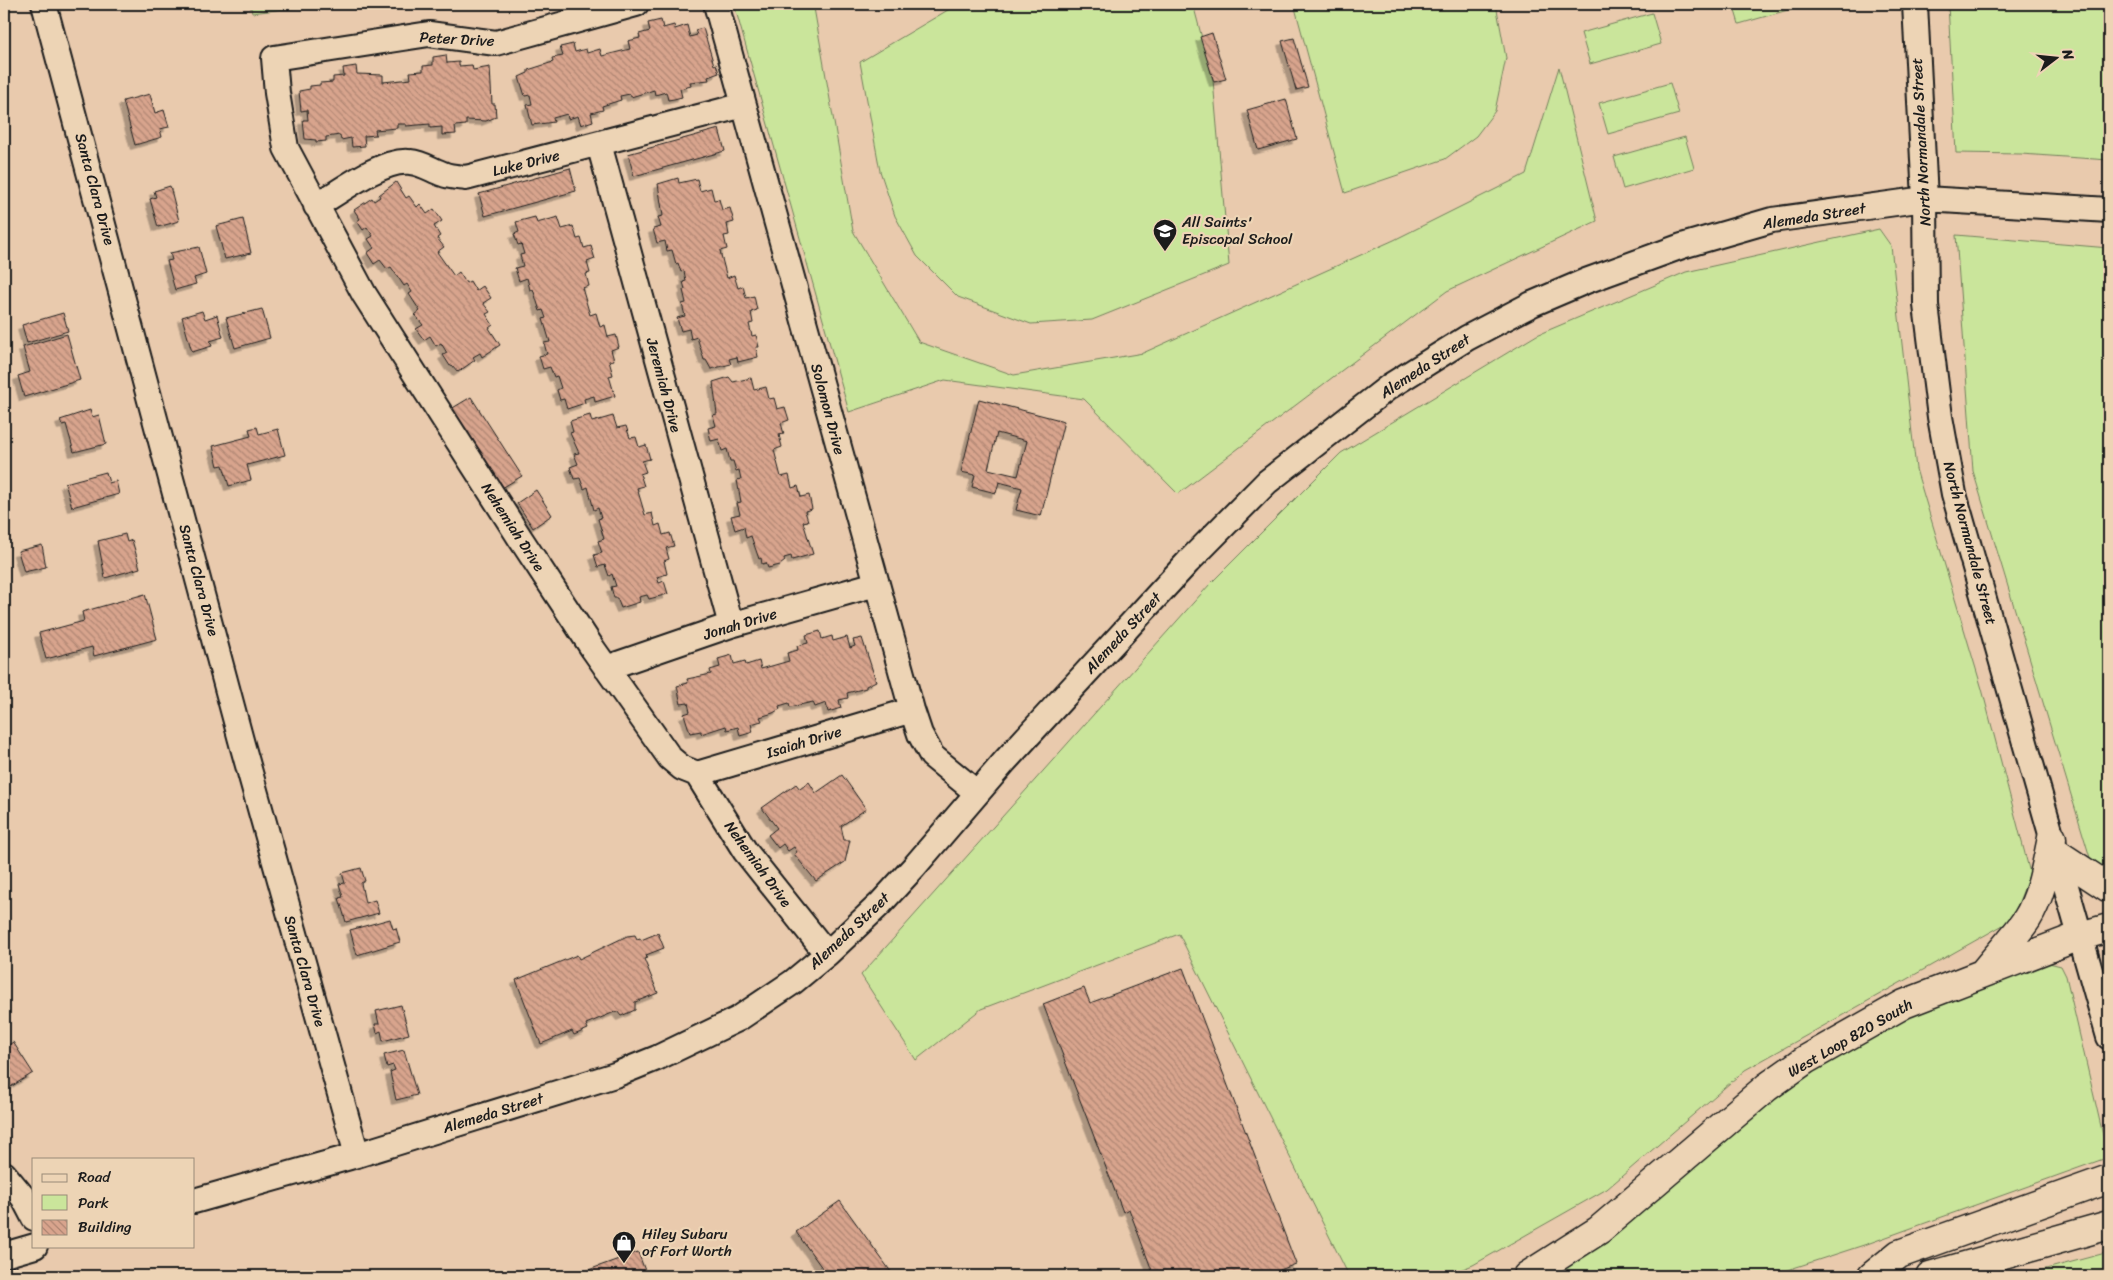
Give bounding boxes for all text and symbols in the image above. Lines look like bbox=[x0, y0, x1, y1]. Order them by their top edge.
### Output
street label: Peter Drive bbox=[419, 24, 495, 54]
north arrow bbox=[2030, 32, 2080, 82]
text: N bbox=[2054, 45, 2081, 63]
street label: North Normandale Street bbox=[1904, 57, 1938, 227]
street label: Santa Clara Drive bbox=[68, 130, 122, 248]
street label: Luke Drive bbox=[490, 142, 563, 184]
street label: Alemeda Street bbox=[1760, 195, 1868, 237]
place label: All Saints' Episcopal School bbox=[1181, 209, 1293, 252]
school or university icon: All Saints' Episcopal School bbox=[1152, 218, 1178, 252]
street label: Alemeda Street bbox=[1373, 326, 1476, 406]
street label: Jeremiah Drive bbox=[639, 334, 689, 435]
street label: Solomon Drive bbox=[803, 360, 853, 458]
street label: North Normandale Street bbox=[1936, 458, 2004, 628]
street label: Nehemiah Drive bbox=[474, 477, 552, 577]
street label: Santa Clara Drive bbox=[172, 521, 226, 639]
street label: Alemeda Street bbox=[1077, 585, 1169, 681]
street label: Jonah Drive bbox=[699, 600, 780, 648]
street label: Isaiah Drive bbox=[762, 718, 845, 766]
street label: Nehemiah Drive bbox=[717, 815, 799, 913]
street label: Alemeda Street bbox=[801, 885, 897, 977]
street label: Santa Clara Drive bbox=[277, 912, 333, 1030]
street label: West Loop 820 South bbox=[1782, 991, 1918, 1085]
street label: Alemeda Street bbox=[439, 1085, 547, 1141]
legend bbox=[32, 1158, 195, 1248]
text: Road bbox=[78, 1164, 111, 1190]
text: Park bbox=[78, 1190, 109, 1216]
text: Building bbox=[78, 1214, 132, 1240]
place label: Hiley Subaru of Fort Worth bbox=[642, 1221, 732, 1264]
shop icon: Hiley Subaru of Fort Worth bbox=[611, 1230, 637, 1264]

